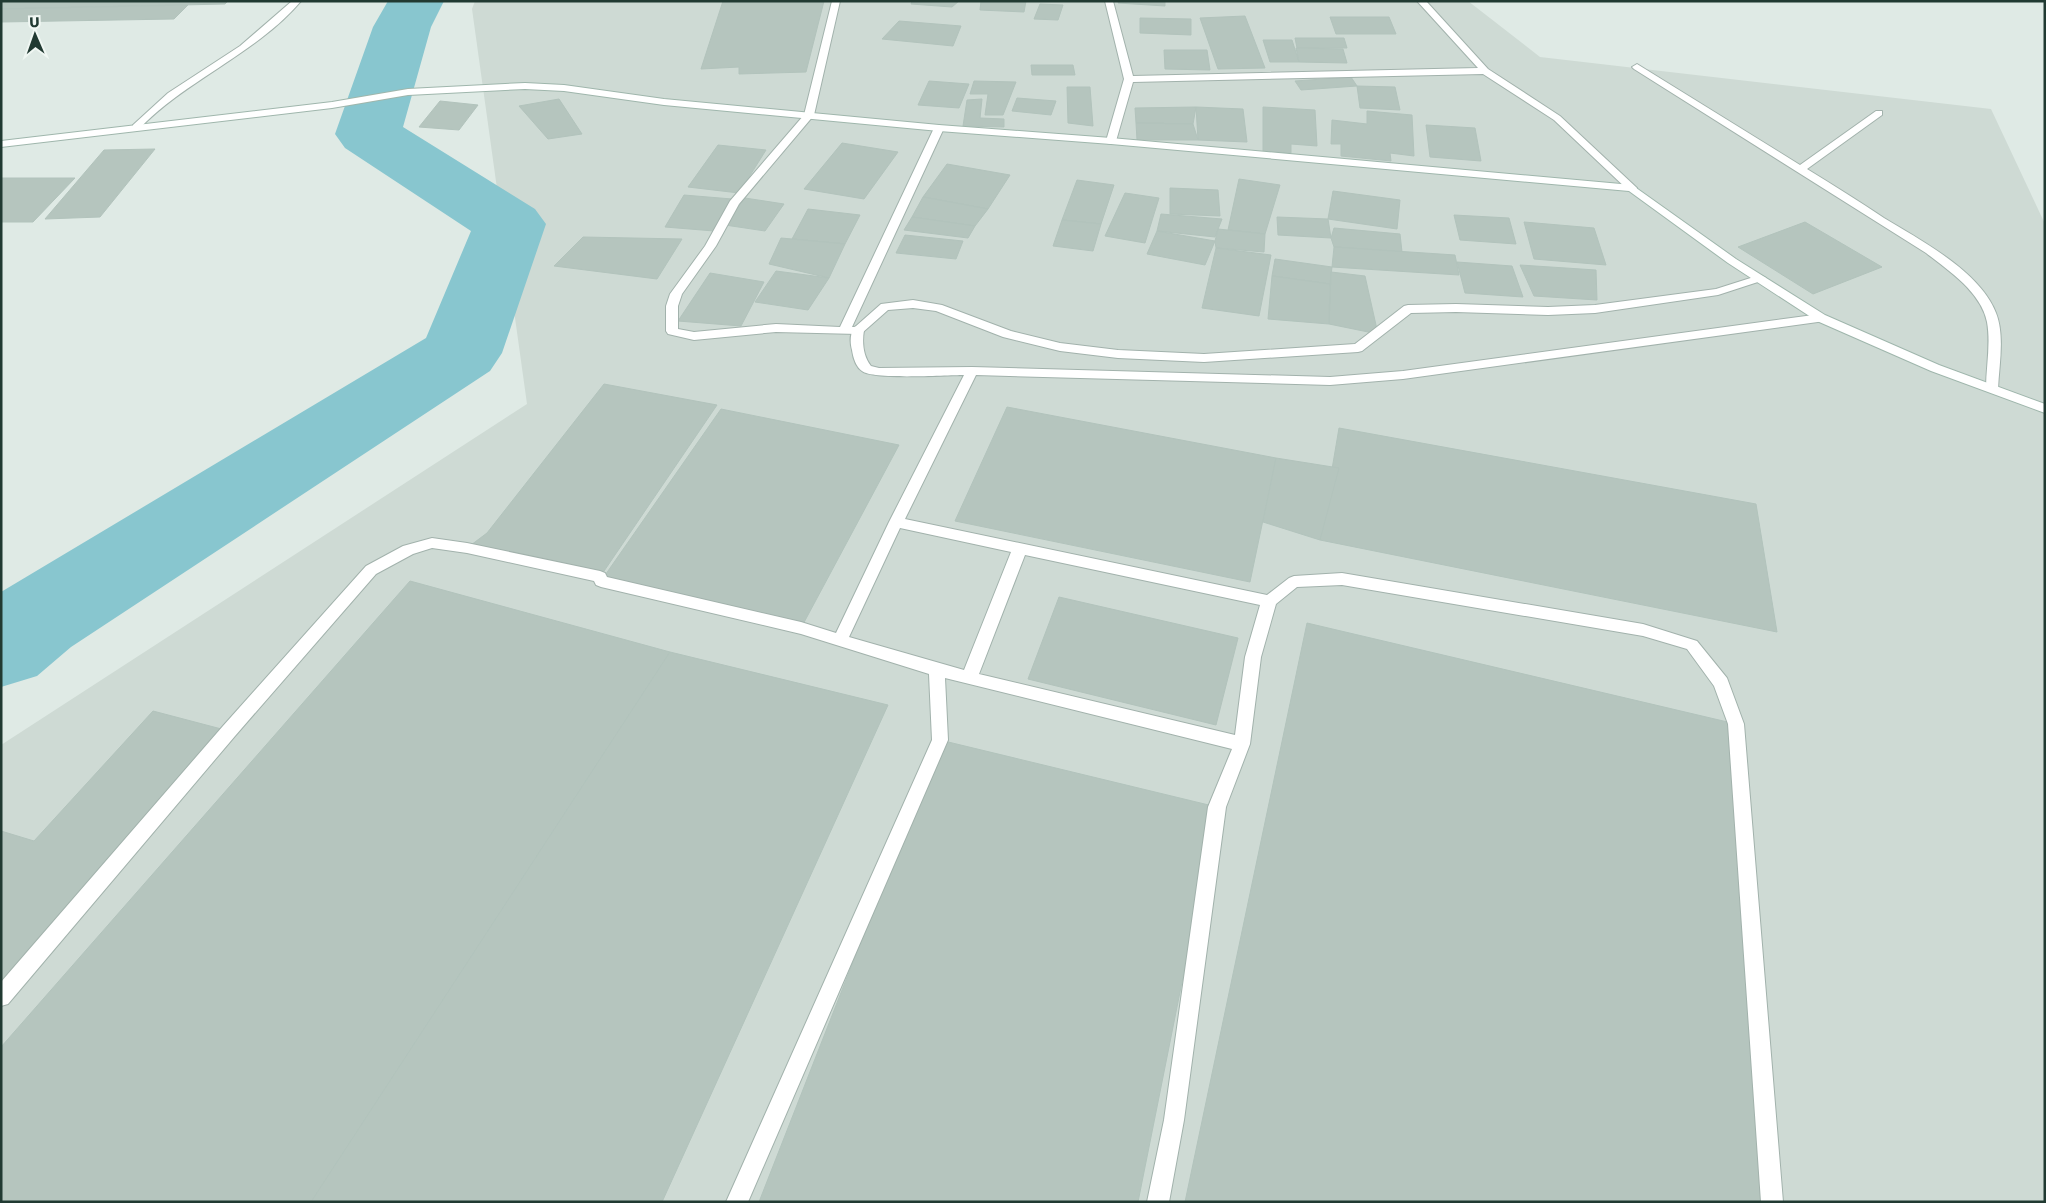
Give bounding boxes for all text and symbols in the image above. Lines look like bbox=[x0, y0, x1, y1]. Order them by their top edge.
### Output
north arrow bbox=[10, 10, 60, 60]
text: U bbox=[29, 13, 40, 30]

